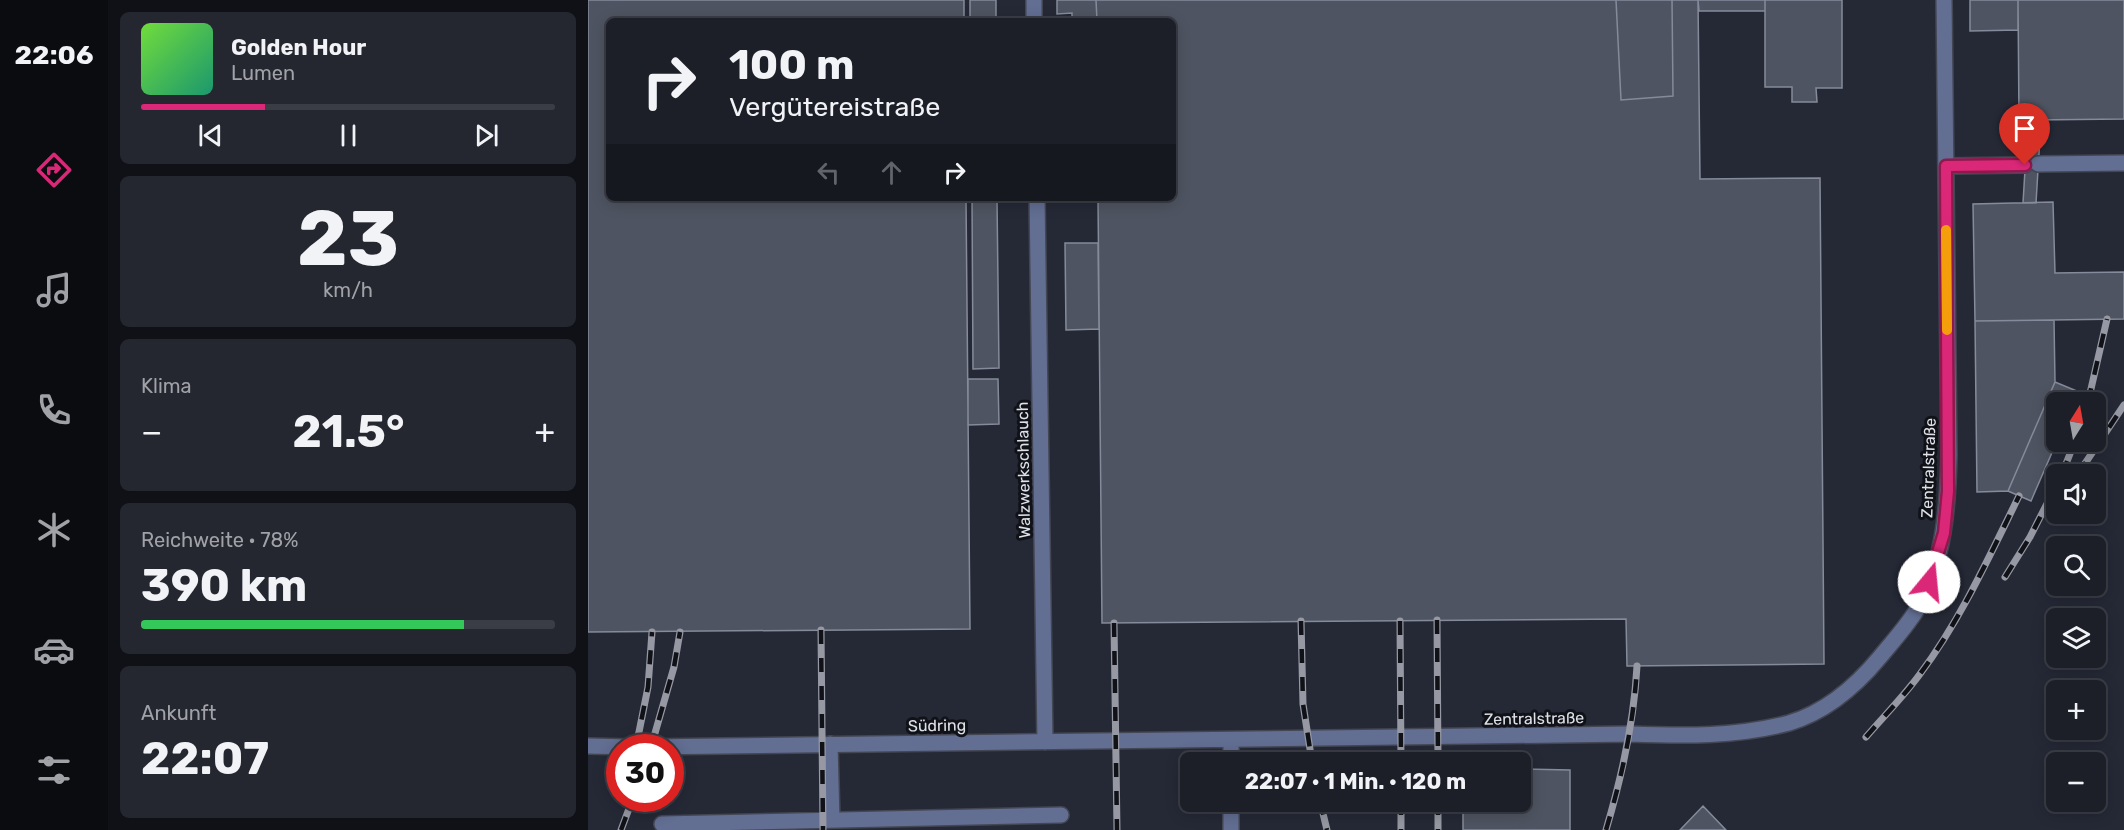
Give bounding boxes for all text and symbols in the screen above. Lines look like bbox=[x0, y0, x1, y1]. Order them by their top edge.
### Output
text: Golden Hour bbox=[231, 34, 366, 61]
text: 22:06 bbox=[15, 39, 93, 71]
text: 100 m bbox=[729, 40, 854, 90]
icon: right bbox=[630, 42, 708, 120]
text: Lumen bbox=[231, 61, 295, 85]
text: Vergütereistraße bbox=[729, 91, 940, 123]
pin bbox=[1999, 103, 2050, 165]
icon: arrive bbox=[2008, 112, 2041, 145]
icon: previous bbox=[194, 119, 227, 152]
icon: pause bbox=[332, 119, 365, 152]
icon: next bbox=[470, 119, 503, 152]
icon: directions bbox=[33, 149, 75, 191]
icon: left bbox=[812, 156, 845, 189]
icon: ahead bbox=[875, 156, 908, 189]
icon: right bbox=[938, 156, 971, 189]
text: 23 bbox=[297, 192, 399, 285]
icon: music bbox=[33, 269, 75, 311]
text: km/h bbox=[323, 278, 373, 302]
text: Klima bbox=[141, 374, 192, 398]
icon: phone bbox=[33, 389, 75, 431]
north arrow bbox=[2046, 392, 2106, 452]
map controls bbox=[2046, 392, 2106, 812]
street label: Walzwerkschlauch bbox=[1013, 401, 1034, 539]
text: 21.5° bbox=[292, 405, 404, 458]
text: − bbox=[141, 412, 162, 451]
text: + bbox=[534, 412, 555, 451]
street label: Zentralstraße bbox=[1917, 417, 1940, 519]
button: sound bbox=[2046, 464, 2106, 524]
icon: climate bbox=[33, 509, 75, 551]
text: Reichweite · 78% bbox=[141, 528, 299, 552]
button: search bbox=[2046, 536, 2106, 596]
position arrow bbox=[1897, 550, 1961, 614]
text: 390 km bbox=[141, 559, 307, 612]
button: layers bbox=[2046, 608, 2106, 668]
icon: car bbox=[33, 629, 75, 671]
button: + bbox=[2046, 680, 2106, 740]
text: Ankunft bbox=[141, 701, 216, 725]
street label: Zentralstraße bbox=[1484, 708, 1584, 729]
street label: Südring bbox=[908, 715, 966, 736]
text: 22:07 bbox=[141, 732, 269, 785]
speed limit sign: 30 bbox=[606, 734, 684, 812]
icon: filters bbox=[33, 749, 75, 791]
button: − bbox=[2046, 752, 2106, 812]
text: 22:07 · 1 Min. · 120 m bbox=[1245, 768, 1466, 795]

